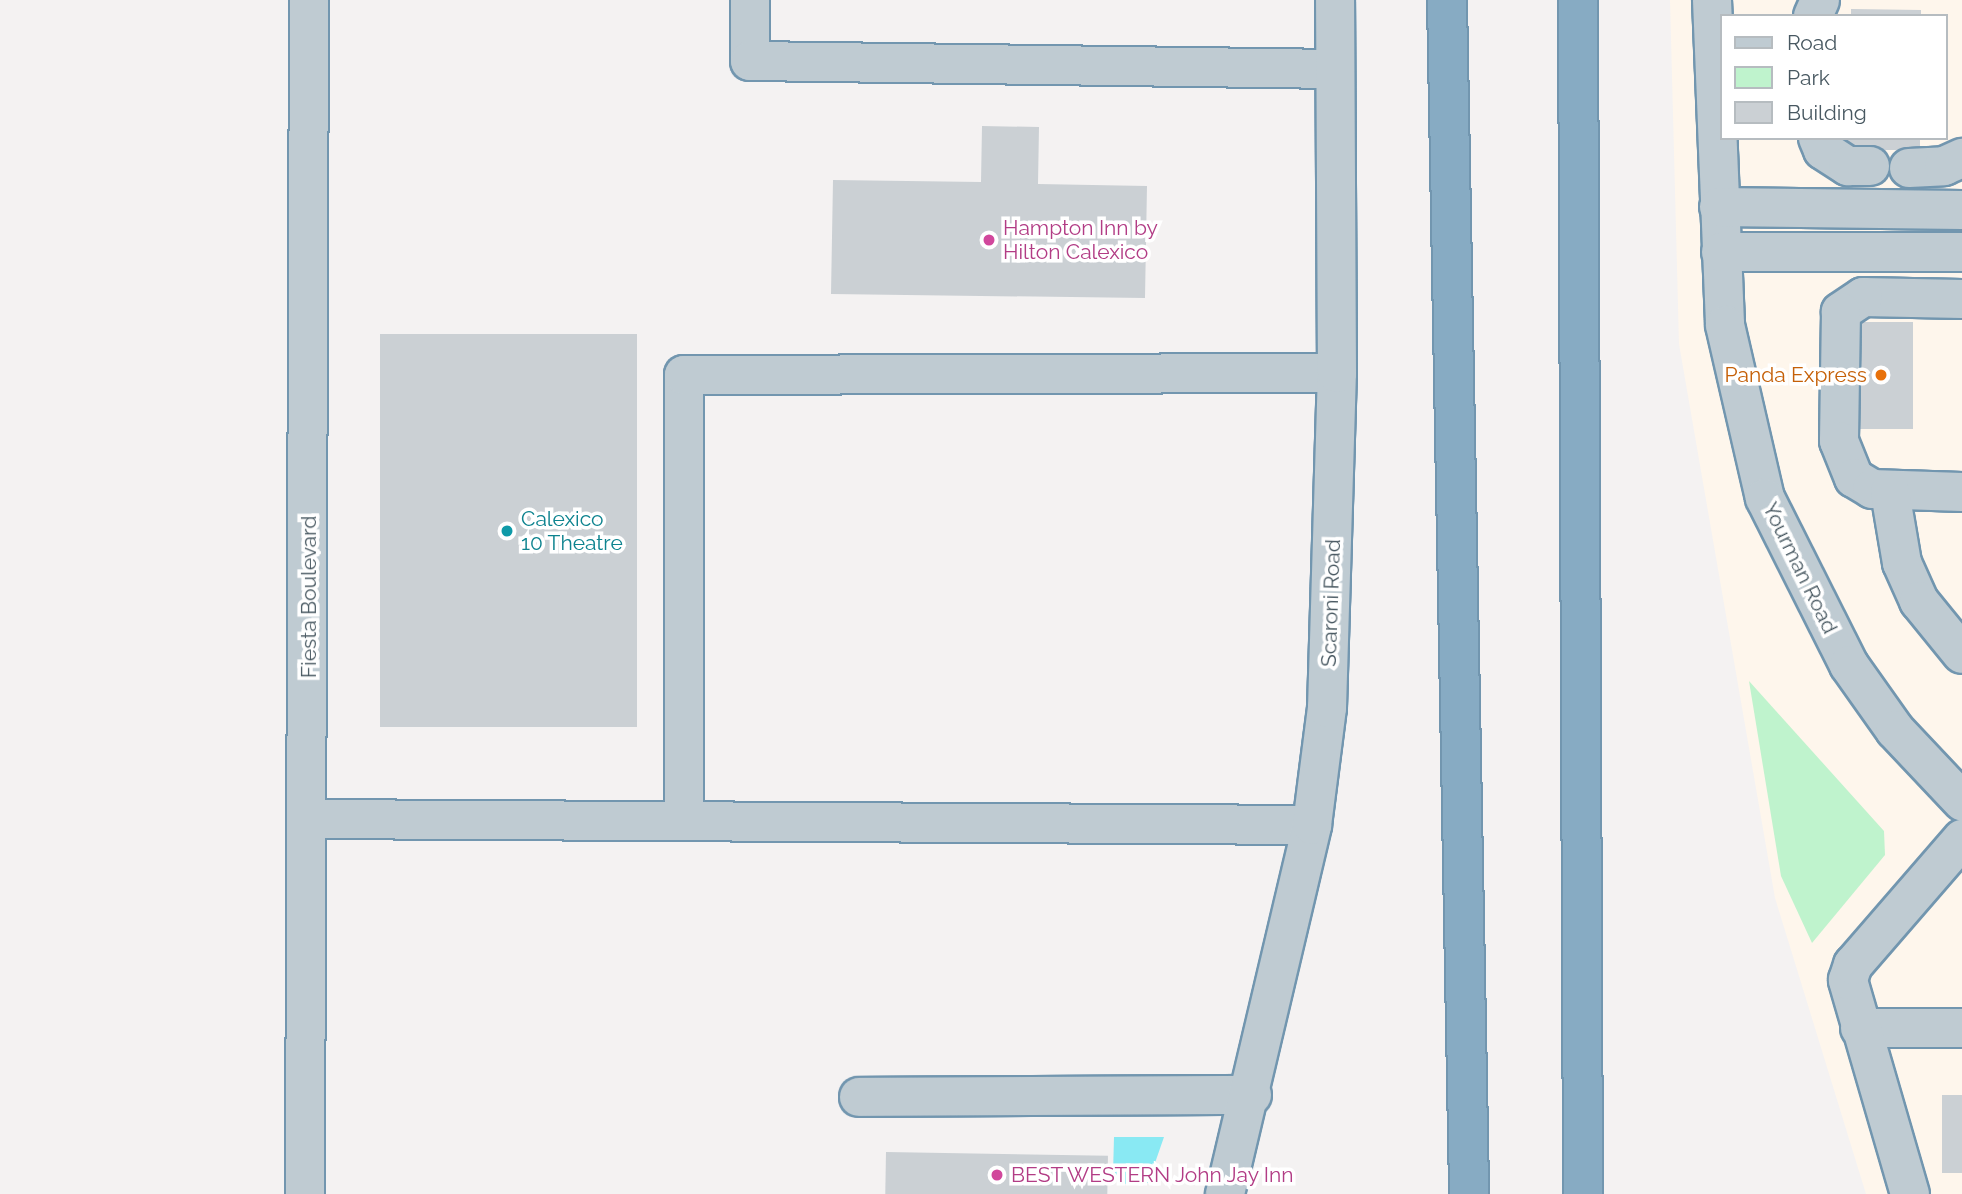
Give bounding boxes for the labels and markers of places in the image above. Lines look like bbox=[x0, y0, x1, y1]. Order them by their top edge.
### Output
place label: Hampton Inn by Hilton Calexico bbox=[1003, 215, 1158, 265]
marker: Hampton Inn by Hilton Calexico bbox=[981, 232, 997, 248]
place label: Panda Express bbox=[1725, 362, 1867, 388]
marker: Panda Express bbox=[1873, 367, 1889, 383]
place label: Calexico 10 Theatre bbox=[521, 506, 623, 556]
marker: Calexico 10 Theatre bbox=[499, 523, 515, 539]
place label: BEST WESTERN John Jay Inn bbox=[1011, 1162, 1297, 1188]
marker: BEST WESTERN John Jay Inn bbox=[989, 1167, 1005, 1183]

